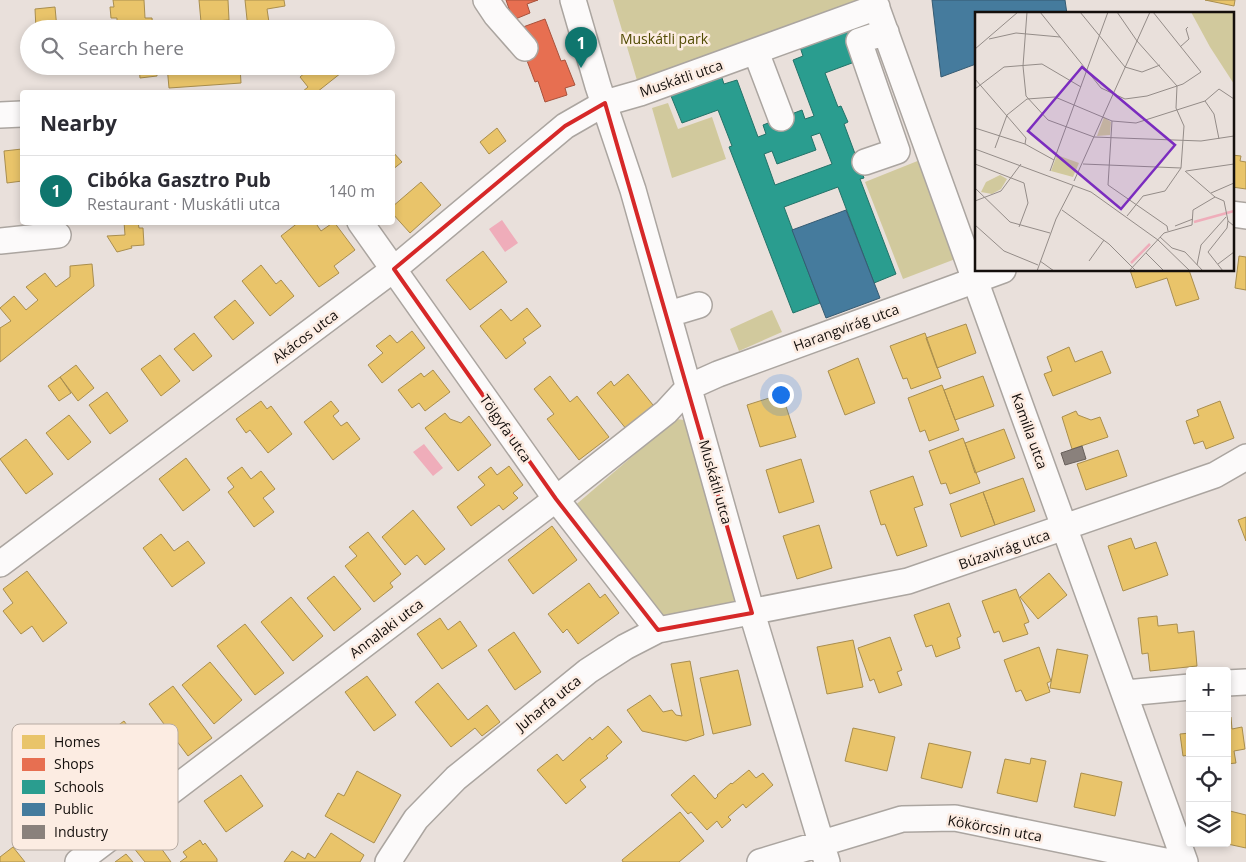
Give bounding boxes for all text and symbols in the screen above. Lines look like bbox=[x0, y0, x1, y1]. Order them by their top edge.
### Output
inset map bbox=[975, 12, 1234, 271]
search box bbox=[20, 20, 395, 75]
pin: 1 bbox=[565, 27, 597, 68]
park label: Muskátli park bbox=[620, 29, 709, 48]
icon: search bbox=[38, 34, 66, 62]
text: Search here bbox=[78, 35, 184, 61]
street label: Muskátli utca bbox=[637, 55, 725, 101]
text: Nearby bbox=[40, 109, 117, 137]
text: Cibóka Gasztro Pub bbox=[87, 167, 271, 193]
text: 1 bbox=[51, 180, 61, 202]
text: 140 m bbox=[329, 180, 375, 202]
text: Restaurant · Muskátli utca bbox=[87, 193, 280, 215]
street label: Harangvirág utca bbox=[791, 299, 901, 355]
street label: Akácos utca bbox=[268, 305, 342, 367]
your location bbox=[768, 382, 794, 408]
street label: Tölgyfa utca bbox=[476, 390, 536, 466]
street label: Kamilla utca bbox=[1007, 390, 1053, 472]
street label: Muskátli utca bbox=[695, 438, 737, 526]
street label: Búzavirág utca bbox=[956, 525, 1052, 573]
street label: Annalaki utca bbox=[345, 594, 427, 662]
map controls bbox=[1186, 667, 1231, 847]
button: + bbox=[1186, 667, 1231, 712]
street label: Juharfa utca bbox=[510, 671, 585, 736]
button: − bbox=[1186, 712, 1231, 757]
legend bbox=[12, 724, 178, 850]
text: Homes bbox=[54, 732, 101, 751]
text: Shops bbox=[54, 754, 94, 773]
button: locate bbox=[1186, 757, 1231, 802]
text: Schools bbox=[54, 777, 104, 796]
text: Public bbox=[54, 799, 94, 818]
button: layers bbox=[1186, 802, 1231, 847]
street label: Kökörcsin utca bbox=[946, 810, 1044, 846]
text: Industry bbox=[54, 822, 109, 841]

